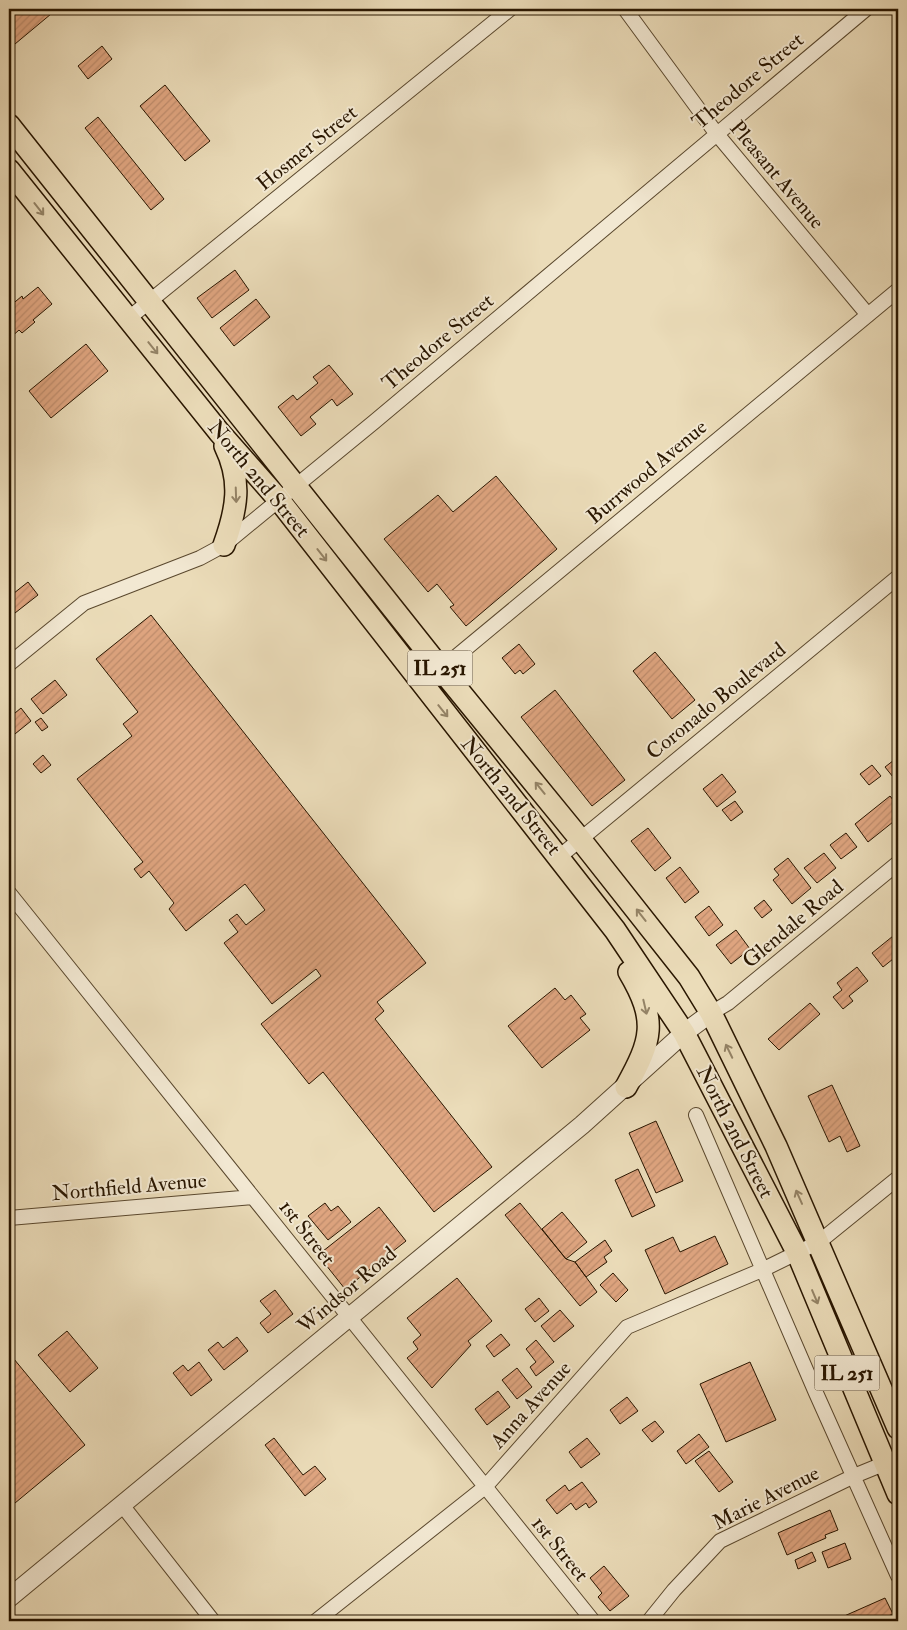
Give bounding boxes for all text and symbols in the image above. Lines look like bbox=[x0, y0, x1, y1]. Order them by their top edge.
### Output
street label: Theodore Street bbox=[687, 26, 809, 136]
street label: Hosmer Street bbox=[251, 99, 363, 197]
street label: Pleasant Avenue bbox=[724, 115, 830, 235]
one-way arrow bbox=[33, 202, 44, 215]
street label: Theodore Street bbox=[377, 287, 499, 397]
one-way arrow bbox=[147, 341, 158, 354]
street label: Burrwood Avenue bbox=[581, 414, 713, 530]
street label: North 2nd Street bbox=[202, 415, 316, 543]
one-way arrow bbox=[231, 486, 241, 503]
one-way arrow bbox=[316, 548, 327, 561]
street label: Coronado Boulevard bbox=[641, 636, 792, 766]
road number: IL 251 bbox=[408, 650, 472, 686]
one-way arrow bbox=[437, 704, 448, 717]
street label: North 2nd Street bbox=[455, 731, 567, 861]
one-way arrow bbox=[534, 782, 545, 795]
street label: Glendale Road bbox=[737, 873, 850, 974]
one-way arrow bbox=[635, 909, 646, 922]
one-way arrow bbox=[641, 998, 650, 1014]
one-way arrow bbox=[724, 1044, 734, 1059]
street label: North 2nd Street bbox=[690, 1061, 780, 1203]
street label: Northfield Avenue bbox=[50, 1167, 208, 1207]
one-way arrow bbox=[794, 1190, 804, 1205]
street label: 1st Street bbox=[273, 1195, 341, 1272]
street label: Windsor Road bbox=[291, 1240, 403, 1340]
one-way arrow bbox=[812, 1289, 821, 1304]
street label: Anna Avenue bbox=[484, 1355, 578, 1455]
road number: IL 251 bbox=[814, 1356, 880, 1390]
street label: Marie Avenue bbox=[708, 1460, 824, 1536]
street label: 1st Street bbox=[525, 1511, 595, 1587]

